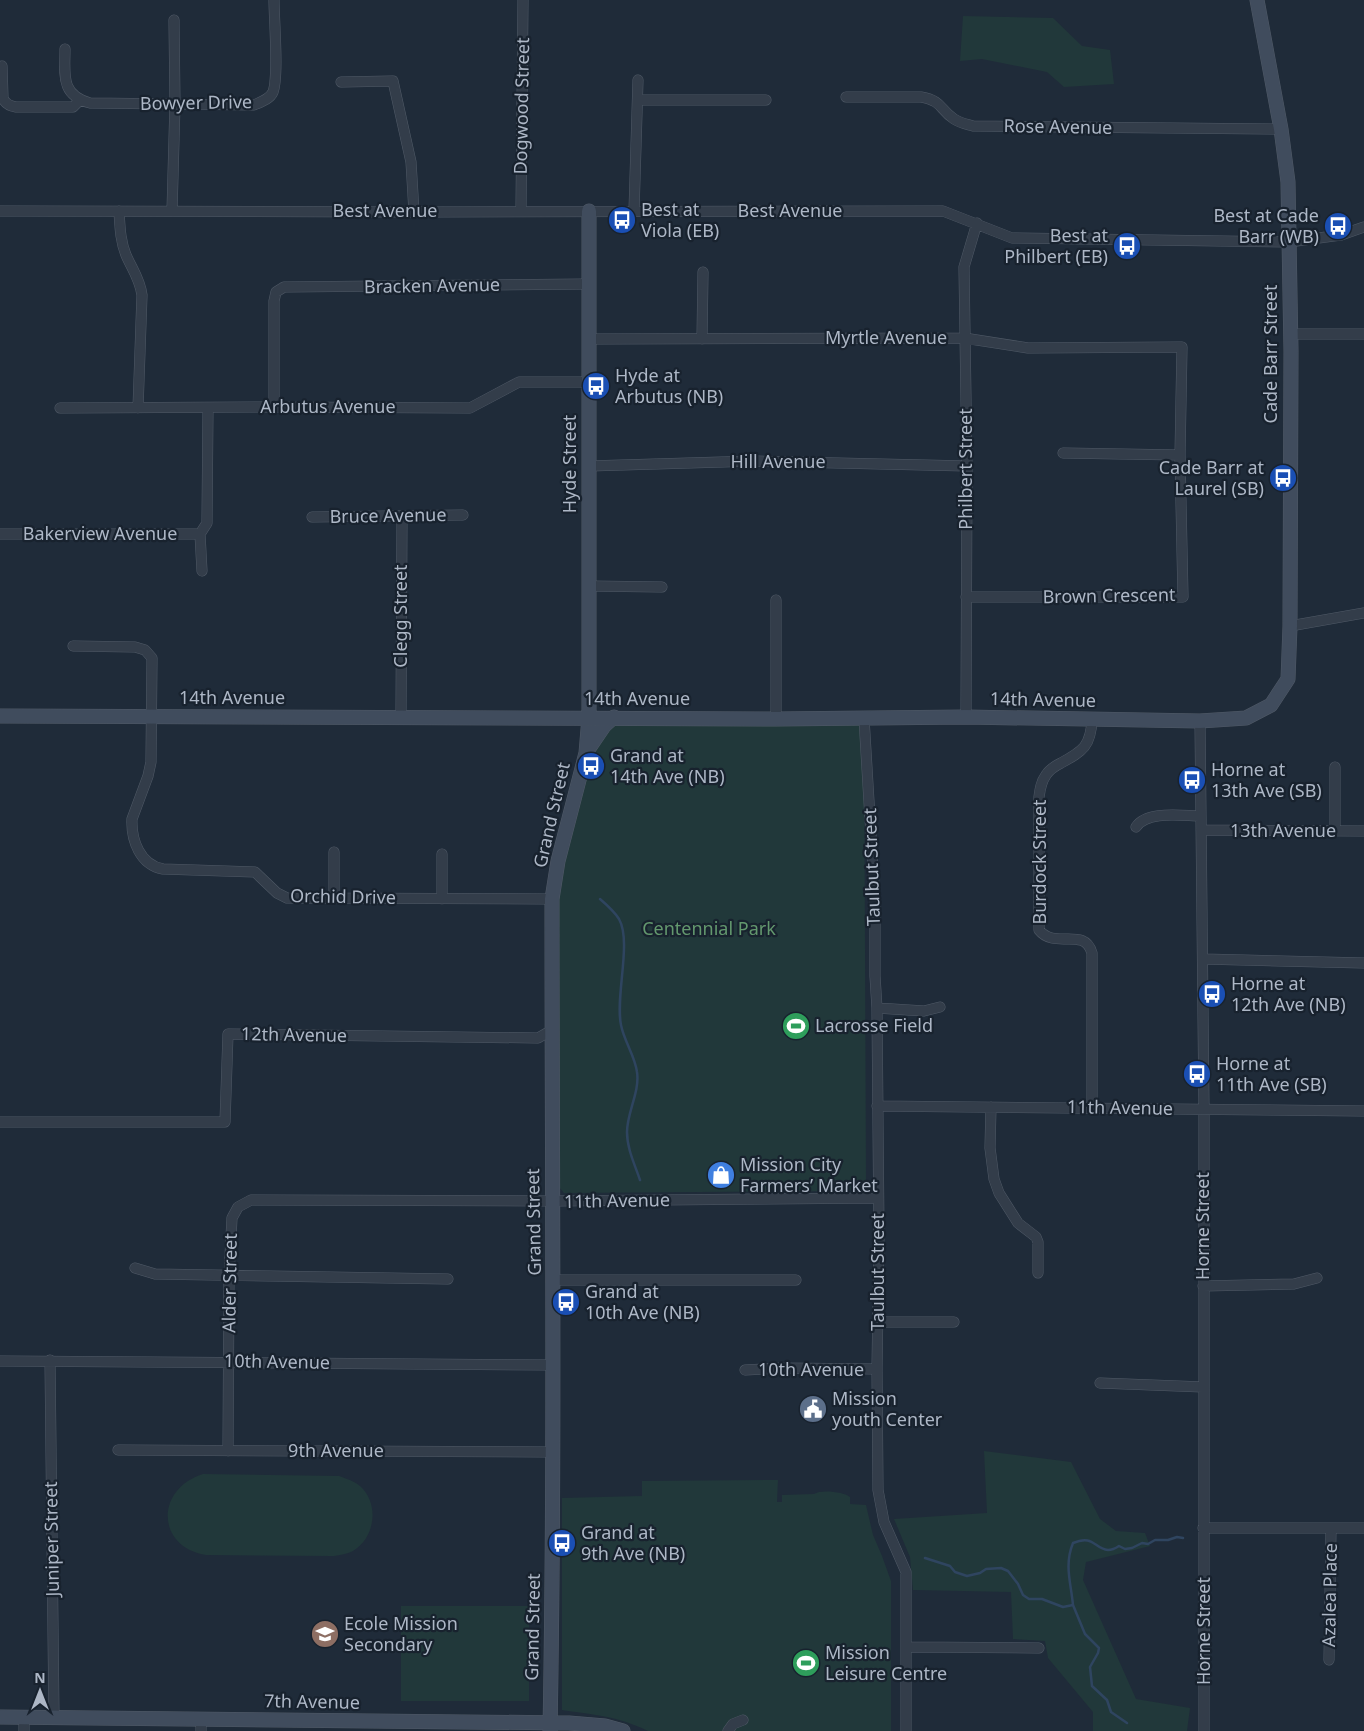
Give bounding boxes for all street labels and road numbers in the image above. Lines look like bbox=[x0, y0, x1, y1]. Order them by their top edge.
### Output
street label: Dogwood Street bbox=[508, 37, 534, 175]
street label: Bowyer Drive bbox=[140, 89, 252, 115]
street label: Rose Avenue bbox=[1003, 113, 1113, 139]
street label: Best Avenue bbox=[333, 198, 437, 222]
street label: Best Avenue bbox=[738, 198, 842, 222]
street label: Bracken Avenue bbox=[364, 272, 500, 298]
street label: Cade Barr Street bbox=[1258, 284, 1282, 423]
street label: Myrtle Avenue bbox=[825, 325, 947, 349]
street label: Arbutus Avenue bbox=[260, 394, 396, 418]
street label: Philbert Street bbox=[953, 408, 977, 530]
street label: Hyde Street bbox=[557, 414, 581, 513]
street label: Hill Avenue bbox=[730, 449, 826, 473]
street label: Bruce Avenue bbox=[329, 502, 447, 528]
street label: Bakerview Avenue bbox=[23, 521, 177, 545]
street label: Clegg Street bbox=[388, 564, 412, 668]
street label: Brown Crescent bbox=[1042, 582, 1176, 608]
street label: 14th Avenue bbox=[179, 685, 285, 709]
street label: 14th Avenue bbox=[584, 686, 690, 710]
street label: 14th Avenue bbox=[990, 686, 1096, 712]
street label: Grand Street bbox=[527, 759, 575, 870]
street label: Burdock Street bbox=[1027, 799, 1051, 925]
street label: Taulbut Street bbox=[857, 807, 885, 926]
street label: 13th Avenue bbox=[1230, 818, 1336, 842]
street label: Orchid Drive bbox=[290, 883, 396, 909]
street label: 12th Avenue bbox=[241, 1021, 347, 1047]
street label: 11th Avenue bbox=[1067, 1094, 1173, 1120]
street label: Grand Street bbox=[520, 1168, 546, 1276]
street label: Horne Street bbox=[1190, 1172, 1214, 1280]
street label: 11th Avenue bbox=[564, 1187, 670, 1213]
street label: Taulbut Street bbox=[865, 1212, 889, 1331]
street label: Alder Street bbox=[216, 1232, 242, 1333]
street label: 10th Avenue bbox=[224, 1348, 330, 1374]
street label: 10th Avenue bbox=[758, 1357, 864, 1381]
street label: 9th Avenue bbox=[288, 1438, 384, 1462]
street label: Juniper Street bbox=[38, 1481, 64, 1599]
street label: Azalea Place bbox=[1316, 1543, 1342, 1647]
street label: Grand Street bbox=[519, 1573, 545, 1681]
street label: Horne Street bbox=[1191, 1577, 1215, 1685]
street label: 7th Avenue bbox=[264, 1688, 360, 1714]

